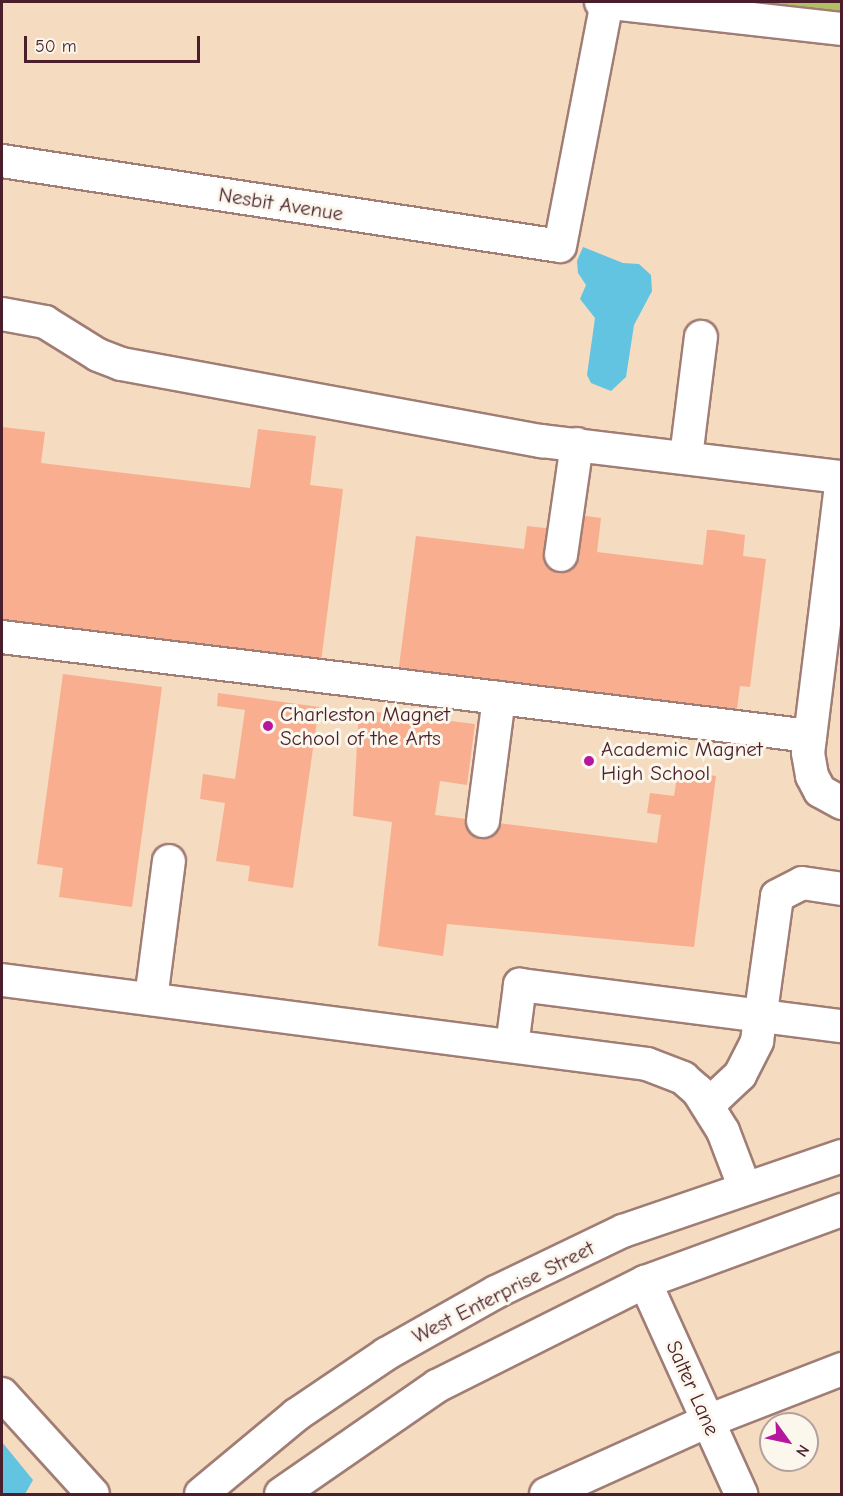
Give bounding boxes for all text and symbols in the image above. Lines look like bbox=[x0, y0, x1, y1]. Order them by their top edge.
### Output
scale bar bbox=[27, 24, 202, 62]
text: 50 m bbox=[35, 36, 77, 57]
street label: Nesbit Avenue bbox=[217, 182, 345, 226]
place label: Charleston Magnet School of the Arts bbox=[280, 701, 450, 751]
marker: Charleston Magnet School of the Arts bbox=[261, 719, 275, 733]
place label: Academic Magnet High School bbox=[601, 736, 763, 786]
marker: Academic Magnet High School bbox=[582, 754, 596, 768]
street label: West Enterprise Street bbox=[408, 1235, 598, 1349]
street label: Salter Lane bbox=[661, 1337, 725, 1439]
north arrow bbox=[759, 1412, 819, 1472]
text: N bbox=[792, 1441, 813, 1460]

